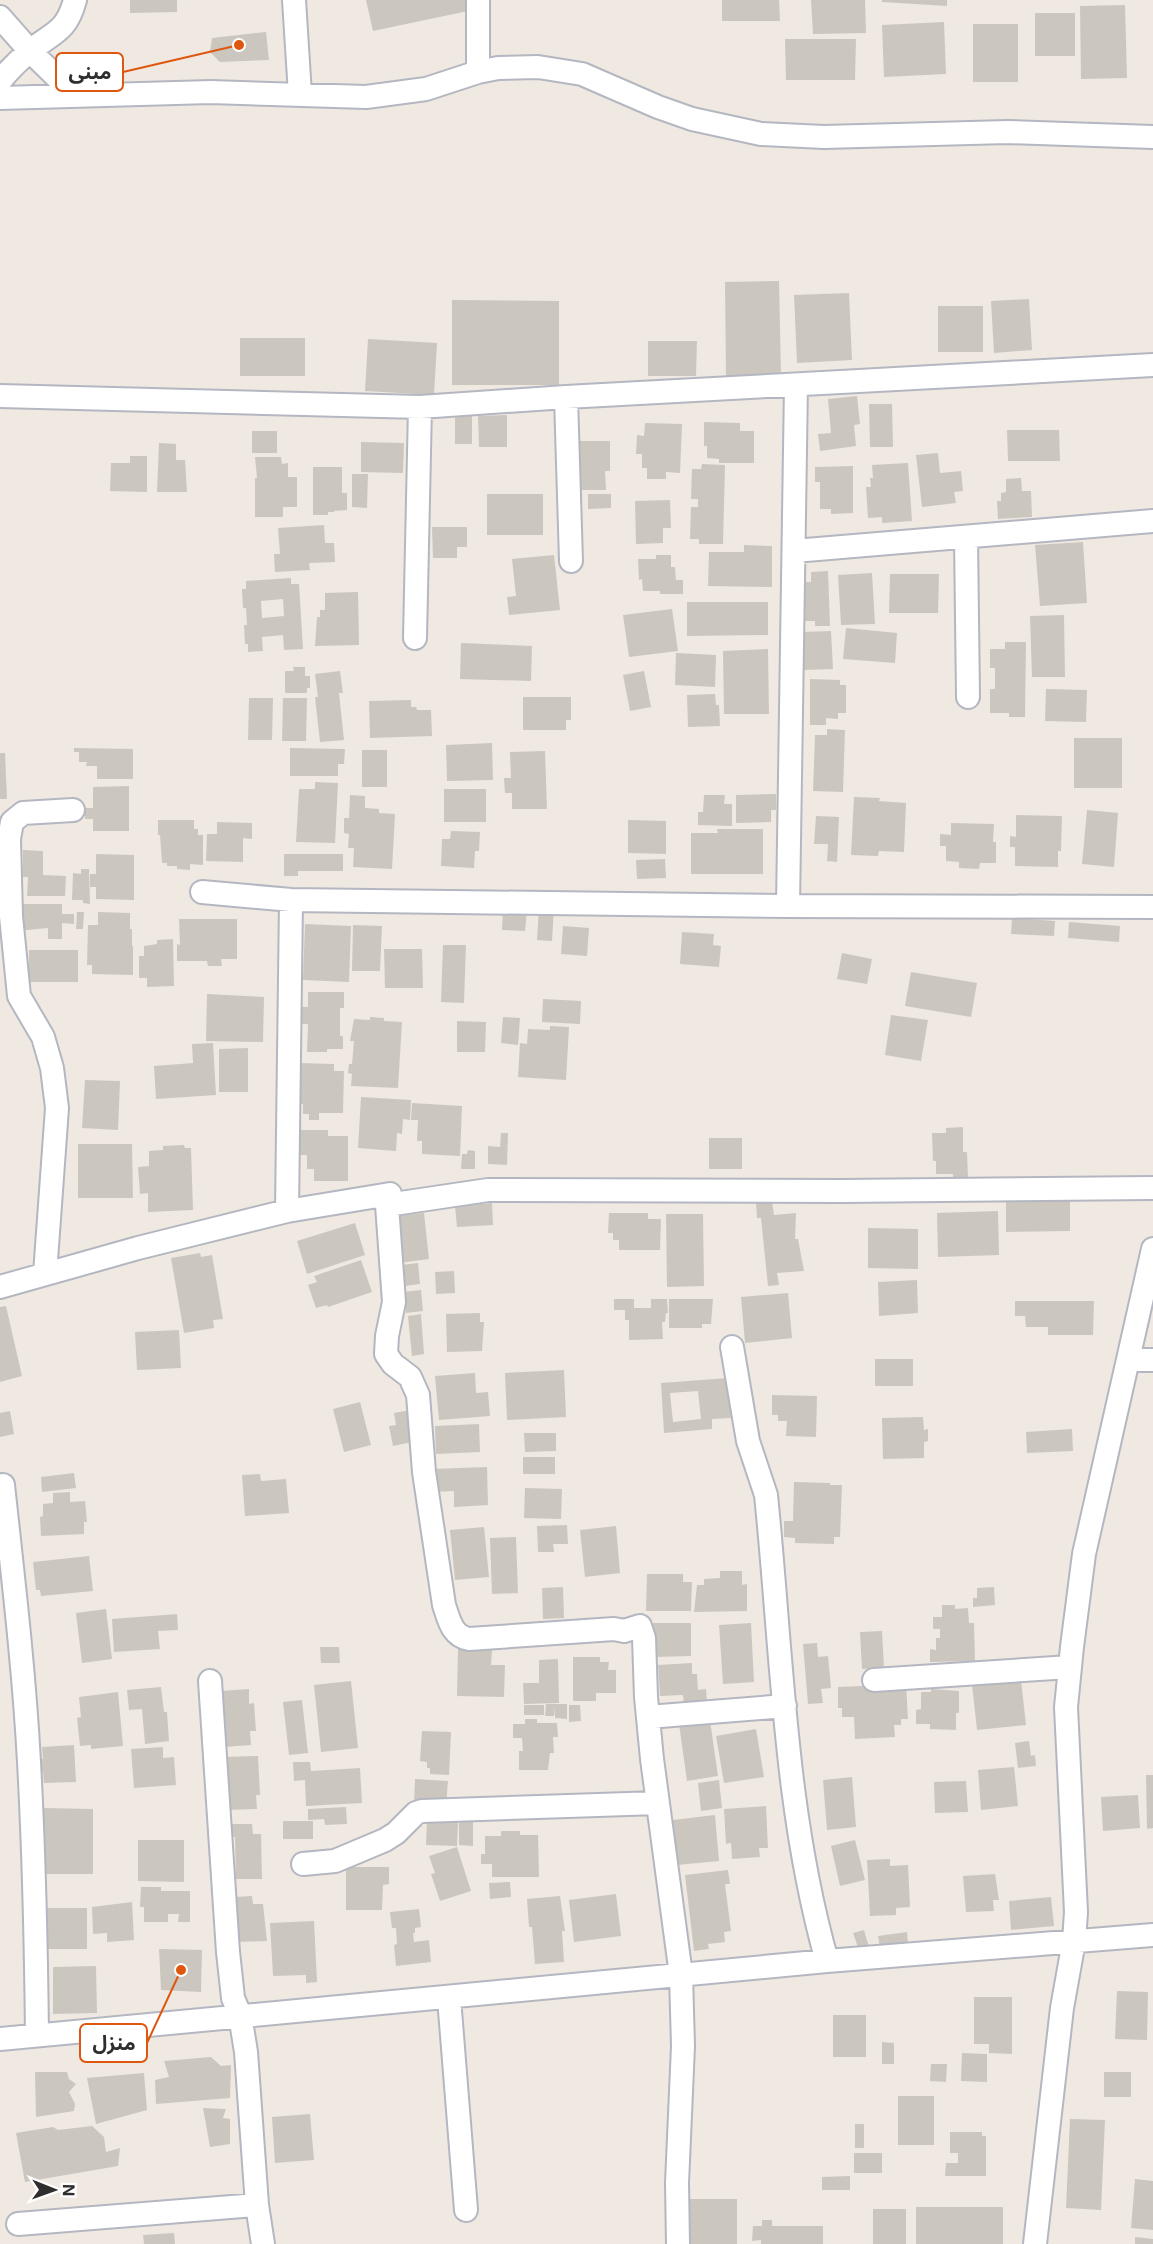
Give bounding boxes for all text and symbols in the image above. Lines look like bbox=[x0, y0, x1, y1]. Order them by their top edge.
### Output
callout: مبنى bbox=[56, 53, 123, 91]
text: مبنى bbox=[69, 60, 112, 84]
callout: منزل bbox=[80, 2024, 147, 2062]
text: منزل bbox=[92, 2031, 136, 2055]
north arrow bbox=[24, 2160, 84, 2220]
text: N bbox=[59, 2184, 79, 2197]

